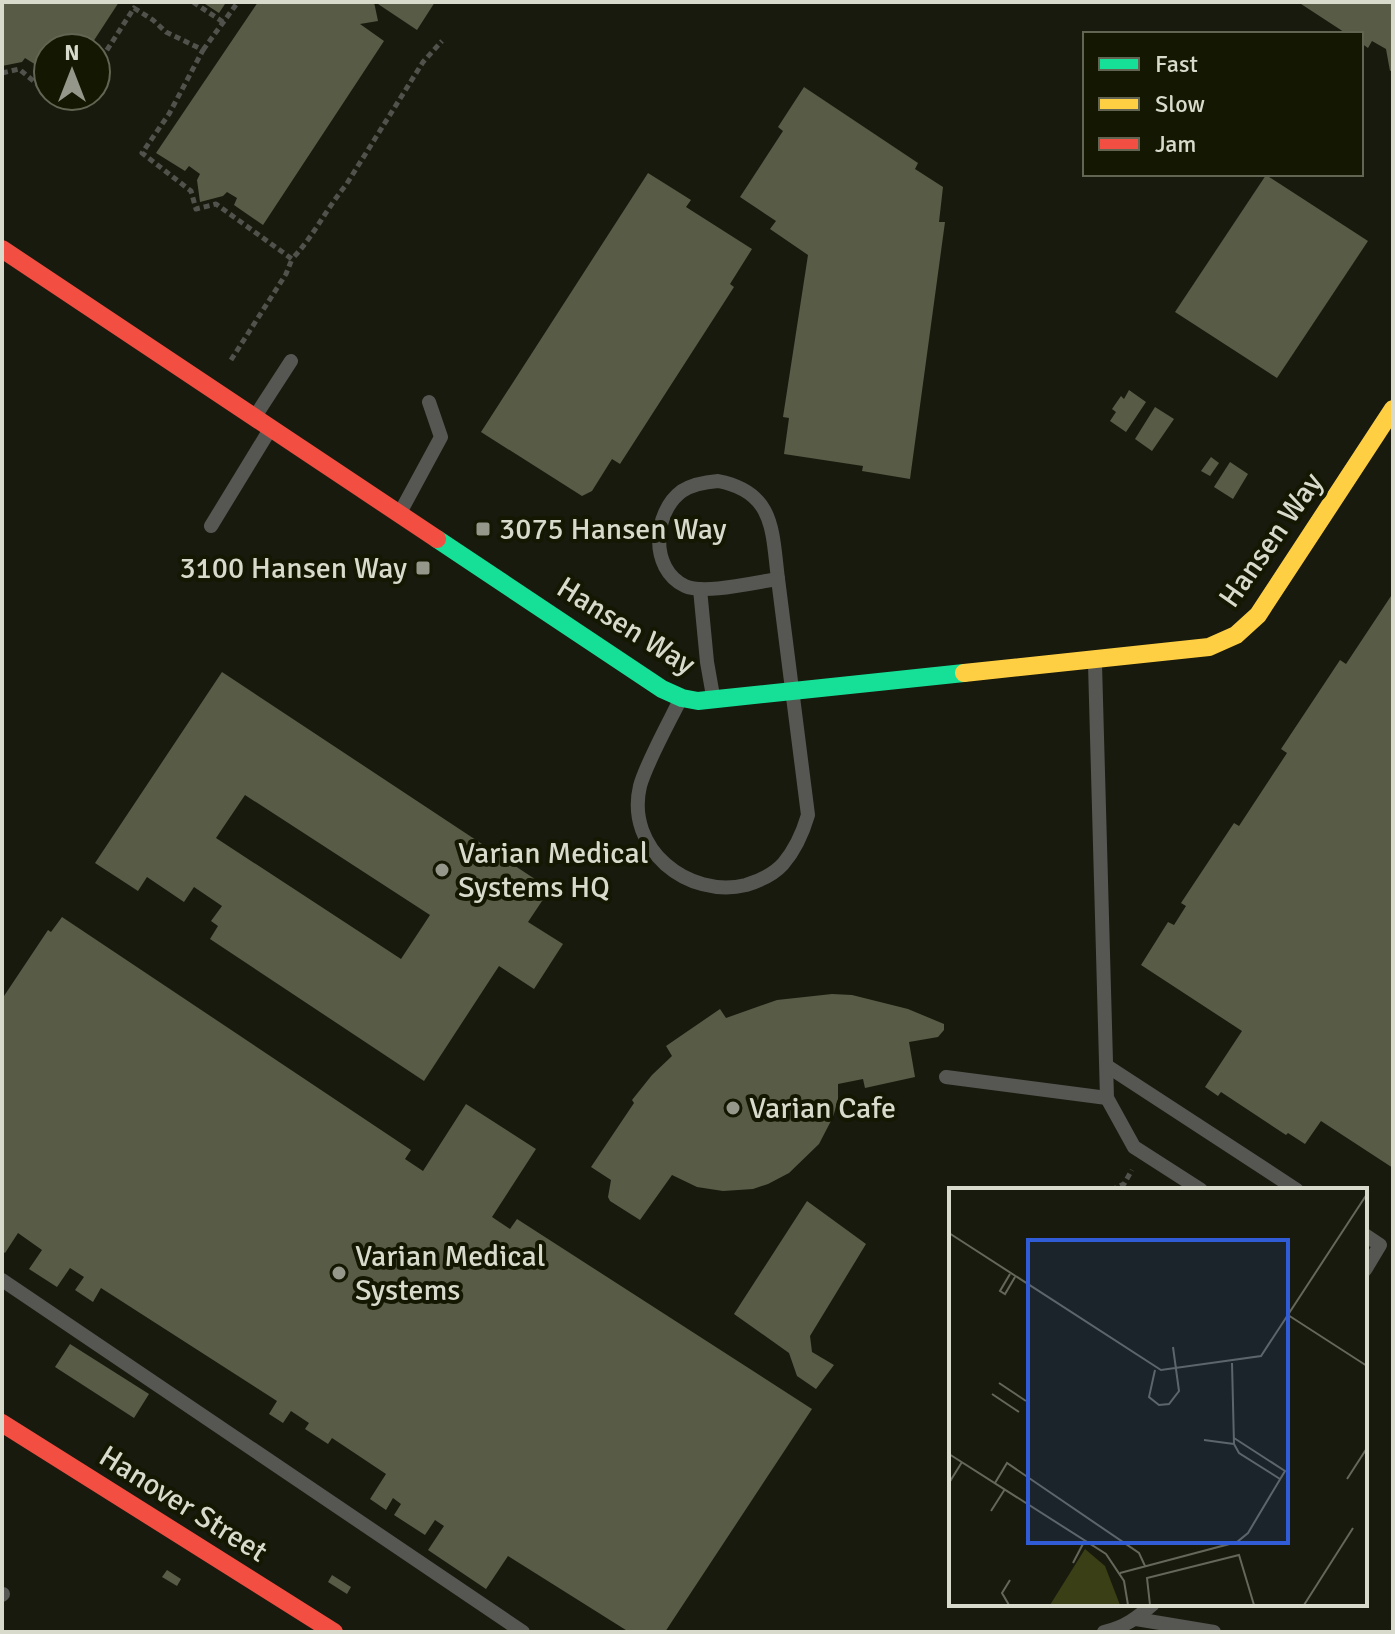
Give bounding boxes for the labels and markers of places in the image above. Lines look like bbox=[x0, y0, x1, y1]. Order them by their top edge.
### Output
place label: 3075 Hansen Way bbox=[499, 511, 727, 548]
marker: 3075 Hansen Way bbox=[474, 520, 492, 538]
place label: 3100 Hansen Way bbox=[179, 550, 407, 587]
marker: 3100 Hansen Way bbox=[414, 559, 432, 577]
place label: Varian Medical Systems HQ bbox=[458, 835, 648, 906]
marker: Varian Medical Systems HQ bbox=[433, 861, 451, 879]
place label: Varian Cafe bbox=[749, 1090, 896, 1127]
marker: Varian Cafe bbox=[724, 1099, 742, 1117]
place label: Varian Medical Systems bbox=[355, 1238, 545, 1309]
marker: Varian Medical Systems bbox=[330, 1264, 348, 1282]

